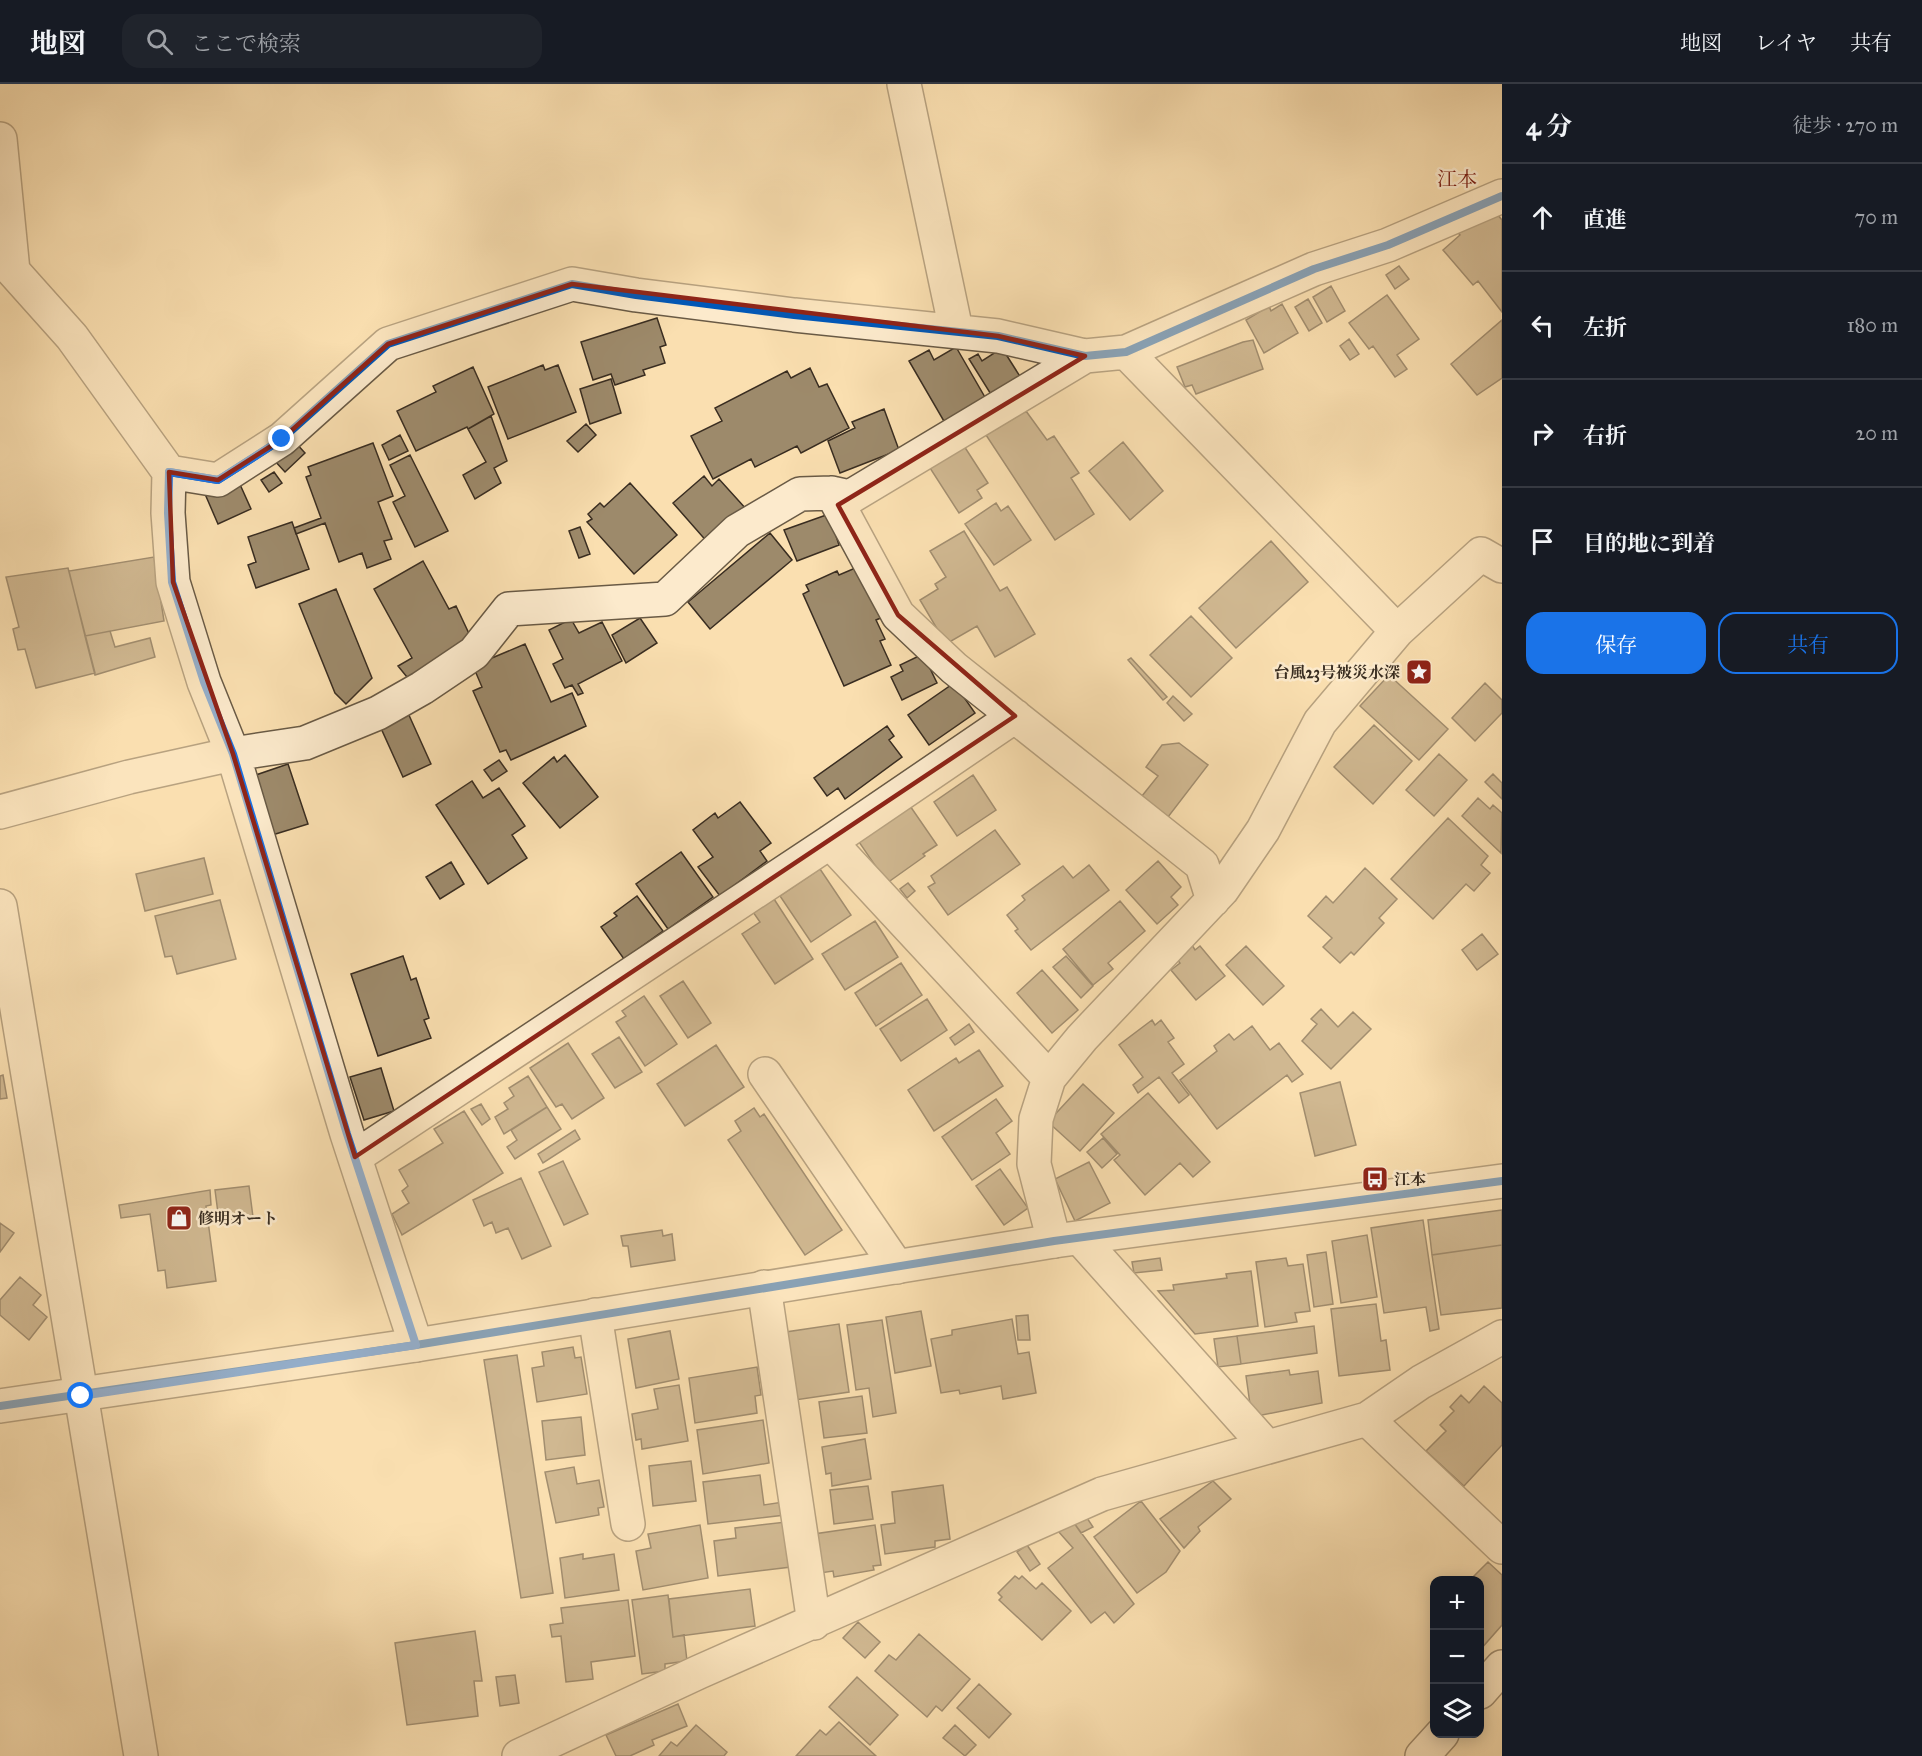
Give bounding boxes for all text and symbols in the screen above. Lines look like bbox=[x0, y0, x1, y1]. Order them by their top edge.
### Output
search box bbox=[122, 14, 542, 68]
icon: search bbox=[143, 25, 176, 58]
text: 地図 bbox=[30, 26, 86, 61]
text: ここで検索 bbox=[191, 30, 301, 57]
text: 地図 bbox=[1680, 30, 1722, 56]
text: レイヤ bbox=[1755, 30, 1817, 56]
text: 共有 bbox=[1850, 30, 1892, 56]
text: 4 分 bbox=[1526, 110, 1572, 142]
text: 徒歩 · 270 m bbox=[1792, 113, 1898, 137]
district label: 江本 bbox=[1437, 167, 1477, 191]
icon: ahead bbox=[1526, 201, 1559, 234]
text: 70 m bbox=[1855, 205, 1898, 229]
text: 直進 bbox=[1583, 206, 1627, 233]
icon: left bbox=[1526, 309, 1559, 342]
text: 180 m bbox=[1847, 313, 1898, 337]
text: 左折 bbox=[1583, 314, 1627, 341]
icon: right bbox=[1526, 417, 1559, 450]
text: 20 m bbox=[1855, 421, 1898, 445]
text: 右折 bbox=[1583, 422, 1627, 449]
route end bbox=[268, 425, 294, 451]
icon: arrive bbox=[1526, 525, 1559, 558]
text: 目的地に到着 bbox=[1583, 530, 1715, 557]
button: 保存 bbox=[1526, 612, 1706, 674]
button: 共有 bbox=[1718, 612, 1898, 674]
place icon: 台風23号被災水深 bbox=[1404, 657, 1434, 687]
place label: 台風23号被災水深 bbox=[1274, 663, 1400, 683]
bus stop icon: 江本 bbox=[1360, 1164, 1390, 1194]
place label: 江本 bbox=[1394, 1170, 1426, 1189]
shop icon: 修明オート bbox=[164, 1203, 194, 1233]
place label: 修明オート bbox=[198, 1209, 278, 1228]
route start bbox=[67, 1382, 93, 1408]
map controls bbox=[1430, 1576, 1484, 1738]
button: + bbox=[1430, 1576, 1484, 1630]
button: − bbox=[1430, 1630, 1484, 1684]
button: layers bbox=[1430, 1684, 1484, 1738]

